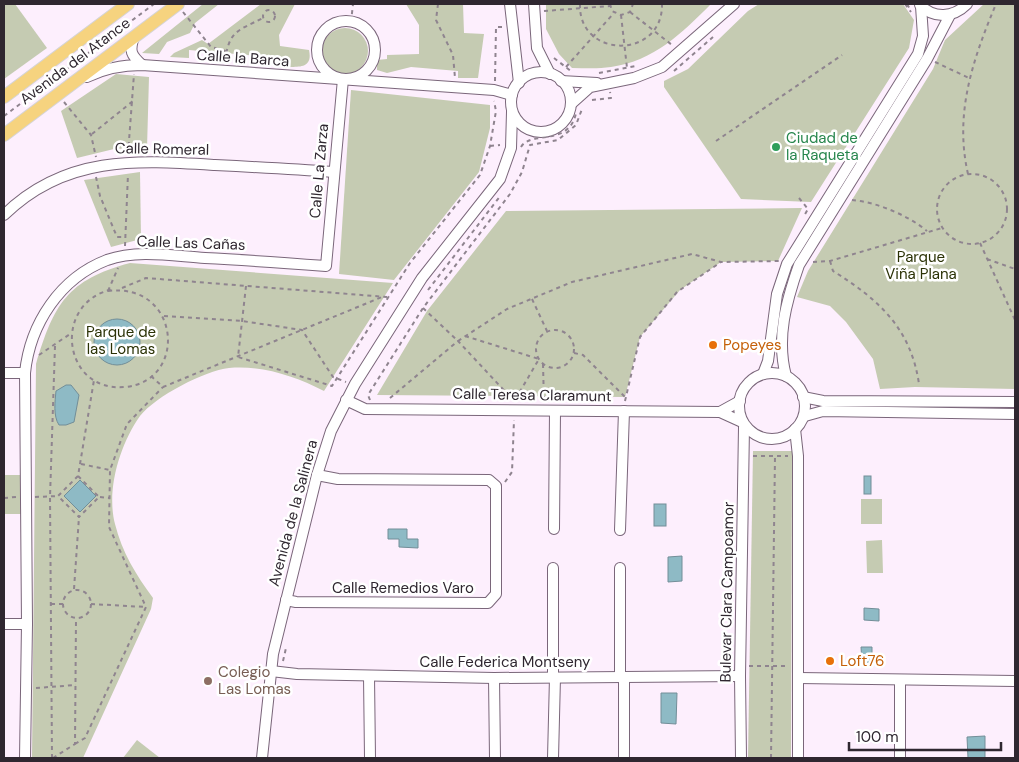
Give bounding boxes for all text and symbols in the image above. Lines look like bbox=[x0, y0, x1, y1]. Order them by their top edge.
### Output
street label: Avenida del Atance bbox=[16, 13, 134, 109]
street label: Calle la Barca bbox=[196, 45, 290, 71]
street label: Calle La Zarza bbox=[305, 123, 333, 219]
place label: Ciudad de la Raqueta bbox=[786, 128, 859, 165]
street label: Calle Romeral bbox=[115, 138, 209, 160]
marker: Ciudad de la Raqueta bbox=[770, 141, 782, 153]
street label: Calle Las Cañas bbox=[136, 231, 246, 255]
park label: Parque Viña Plana bbox=[885, 247, 957, 284]
park label: Parque de las Lomas bbox=[86, 322, 156, 359]
place label: Popeyes bbox=[723, 335, 781, 355]
marker: Popeyes bbox=[707, 339, 719, 351]
street label: Calle Teresa Claramunt bbox=[452, 384, 612, 406]
street label: Avenida de la Salinera bbox=[264, 437, 322, 589]
street label: Bulevar Clara Campoamor bbox=[715, 501, 739, 683]
street label: Calle Remedios Varo bbox=[332, 578, 474, 598]
place label: Loft76 bbox=[840, 651, 885, 671]
street label: Calle Federica Montseny bbox=[420, 652, 591, 672]
marker: Loft76 bbox=[824, 655, 836, 667]
place label: Colegio Las Lomas bbox=[218, 662, 291, 699]
marker: Colegio Las Lomas bbox=[202, 675, 214, 687]
scale bar bbox=[849, 720, 1002, 752]
text: 100 m bbox=[856, 727, 899, 747]

